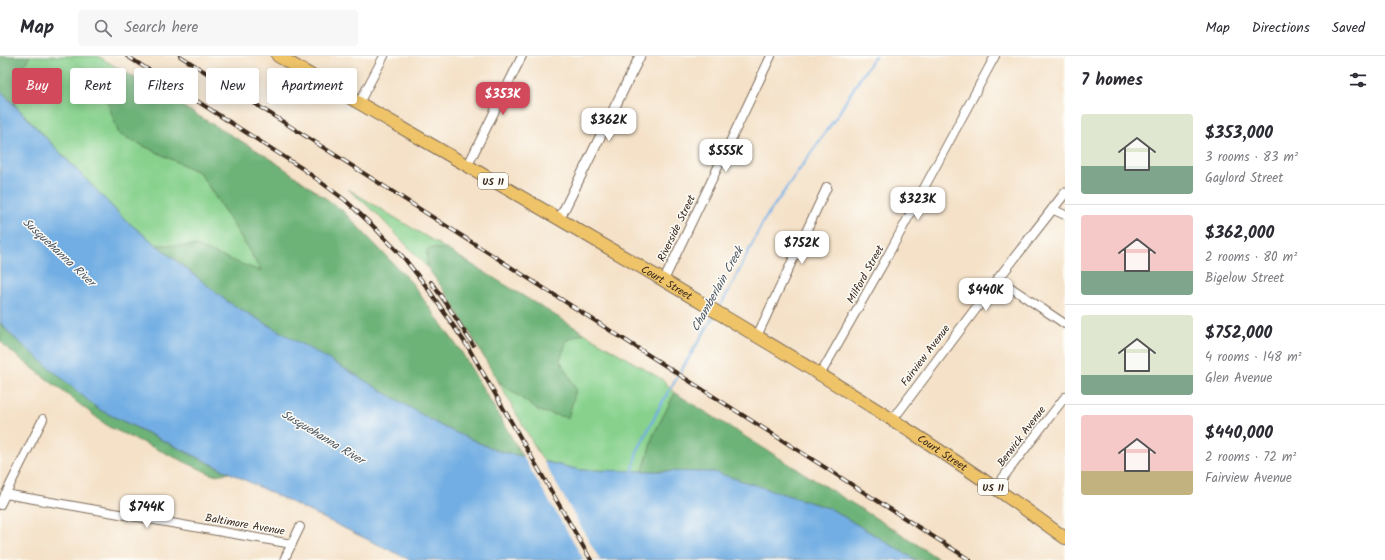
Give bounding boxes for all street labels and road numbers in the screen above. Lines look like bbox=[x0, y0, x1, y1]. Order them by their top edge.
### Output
road number: US 11 bbox=[478, 173, 508, 189]
street label: Riverside Street bbox=[653, 191, 701, 265]
street label: Milford Street bbox=[842, 241, 890, 307]
street label: Court Street bbox=[637, 261, 696, 306]
street label: Fairview Avenue bbox=[896, 321, 955, 390]
street label: Berwick Avenue bbox=[993, 402, 1051, 471]
street label: Court Street bbox=[913, 430, 971, 477]
road number: US 11 bbox=[978, 479, 1008, 495]
street label: Baltimore Avenue bbox=[203, 509, 286, 541]

